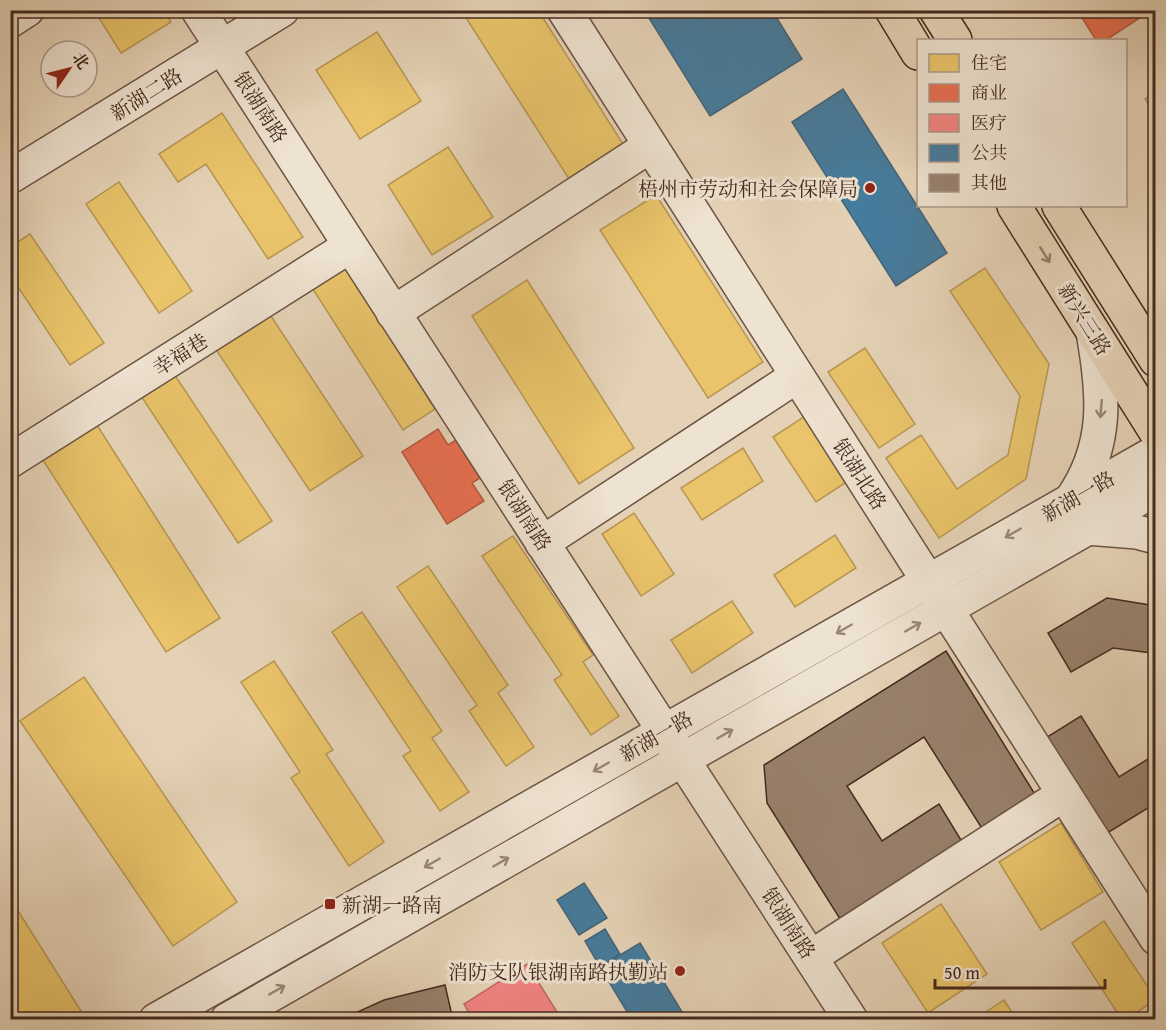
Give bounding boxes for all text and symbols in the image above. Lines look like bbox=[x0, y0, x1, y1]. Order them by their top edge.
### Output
north arrow bbox=[39, 39, 99, 99]
legend bbox=[917, 39, 1127, 207]
text: 北 bbox=[67, 47, 96, 74]
text: 住宅 bbox=[971, 49, 1007, 76]
street label: 新湖二路 bbox=[104, 61, 188, 127]
street label: 银湖南路 bbox=[227, 66, 295, 148]
text: 商业 bbox=[971, 79, 1007, 106]
text: 医疗 bbox=[971, 109, 1007, 136]
text: 公共 bbox=[971, 139, 1007, 166]
text: 其他 bbox=[971, 169, 1007, 196]
place label: 梧州市劳动和社会保障局 bbox=[638, 174, 858, 203]
marker: 梧州市劳动和社会保障局 bbox=[863, 181, 877, 195]
one-way arrow bbox=[1040, 246, 1052, 263]
street label: 新兴三路 bbox=[1052, 277, 1118, 361]
street label: 幸福巷 bbox=[147, 326, 213, 382]
one-way arrow bbox=[1095, 399, 1106, 418]
street label: 银湖北路 bbox=[826, 433, 894, 515]
street label: 新湖一路 bbox=[1036, 463, 1120, 529]
street label: 银湖南路 bbox=[491, 474, 559, 556]
one-way arrow bbox=[1005, 527, 1022, 539]
one-way arrow bbox=[904, 621, 921, 633]
one-way arrow bbox=[836, 623, 853, 635]
street label: 新湖一路 bbox=[614, 703, 698, 769]
one-way arrow bbox=[717, 728, 734, 740]
one-way arrow bbox=[593, 761, 610, 773]
one-way arrow bbox=[493, 856, 510, 868]
one-way arrow bbox=[424, 857, 441, 869]
street label: 银湖南路 bbox=[755, 882, 823, 964]
place label: 新湖一路南 bbox=[342, 890, 442, 919]
marker: 新湖一路南 bbox=[323, 897, 337, 911]
scale bar bbox=[935, 952, 1104, 990]
place label: 消防支队银湖南路执勤站 bbox=[448, 957, 668, 986]
text: 50 m bbox=[944, 959, 980, 986]
marker: 消防支队银湖南路执勤站 bbox=[673, 964, 687, 978]
one-way arrow bbox=[269, 984, 286, 996]

